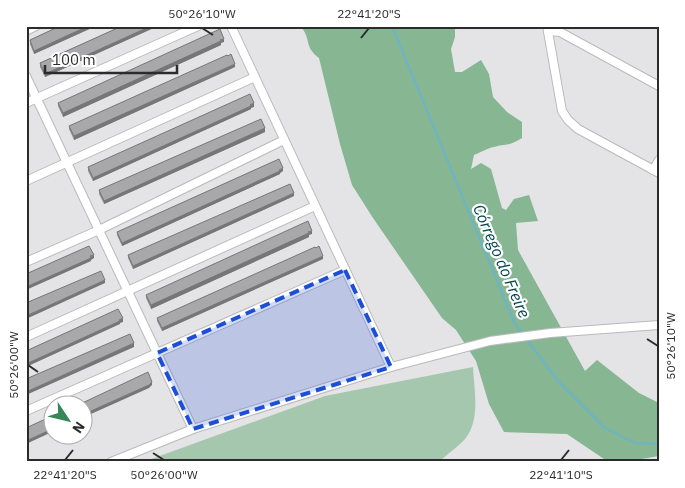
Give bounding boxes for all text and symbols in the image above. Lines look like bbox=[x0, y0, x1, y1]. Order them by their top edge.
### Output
text: 50°26'10"W bbox=[168, 6, 236, 21]
text: 22°41'20"S bbox=[337, 6, 401, 21]
scale bar bbox=[45, 42, 178, 74]
text: 100 m bbox=[52, 50, 96, 69]
water label: Córrego do Freire bbox=[469, 201, 535, 321]
text: 50°26'10"W bbox=[663, 312, 678, 380]
text: 50°26'00"W bbox=[6, 331, 21, 399]
north arrow bbox=[42, 396, 92, 446]
text: N bbox=[68, 418, 89, 437]
text: 22°41'20"S bbox=[33, 467, 97, 482]
text: 50°26'00"W bbox=[130, 467, 198, 482]
text: 22°41'10"S bbox=[529, 467, 593, 482]

